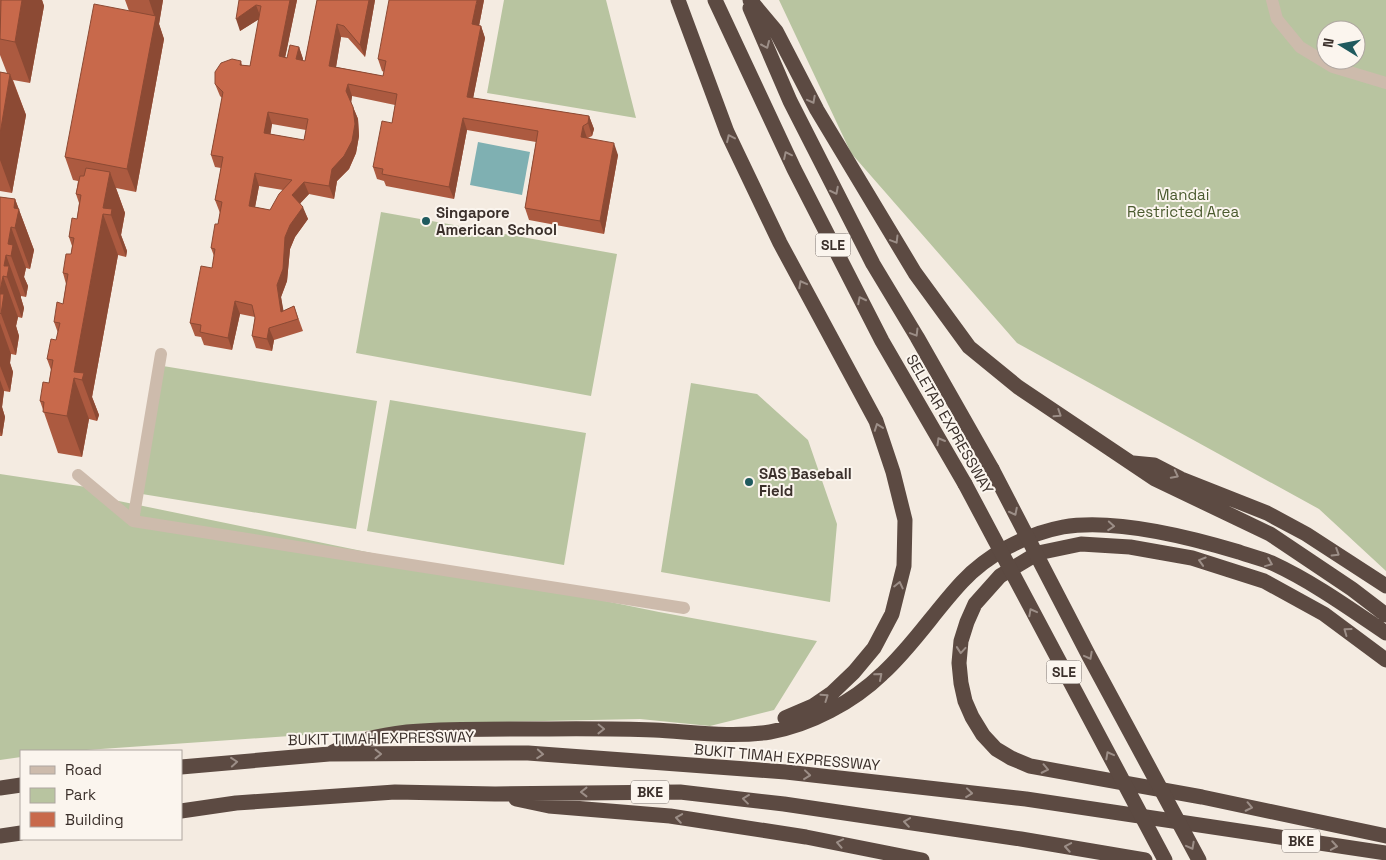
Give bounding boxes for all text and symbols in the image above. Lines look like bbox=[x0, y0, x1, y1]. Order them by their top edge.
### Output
north arrow bbox=[1316, 20, 1366, 70]
text: N bbox=[1319, 37, 1338, 49]
one-way arrow bbox=[759, 40, 770, 49]
one-way arrow bbox=[806, 95, 816, 104]
one-way arrow bbox=[726, 134, 737, 143]
one-way arrow bbox=[783, 151, 793, 160]
park label: Mandai Restricted Area bbox=[1127, 185, 1239, 221]
one-way arrow bbox=[829, 186, 839, 195]
place label: Singapore American School bbox=[436, 203, 557, 239]
marker: Singapore American School bbox=[420, 215, 432, 227]
road number: SLE bbox=[816, 234, 850, 256]
one-way arrow bbox=[889, 234, 899, 243]
one-way arrow bbox=[798, 280, 808, 289]
one-way arrow bbox=[857, 296, 867, 305]
one-way arrow bbox=[908, 328, 918, 337]
street label: SELETAR EXPRESSWAY bbox=[902, 351, 998, 497]
one-way arrow bbox=[1053, 408, 1062, 417]
one-way arrow bbox=[874, 424, 884, 432]
one-way arrow bbox=[937, 438, 947, 447]
place label: SAS Baseball Field bbox=[759, 464, 852, 500]
one-way arrow bbox=[1169, 469, 1178, 479]
marker: SAS Baseball Field bbox=[743, 476, 755, 488]
one-way arrow bbox=[1008, 507, 1018, 516]
one-way arrow bbox=[1108, 521, 1116, 532]
one-way arrow bbox=[1331, 547, 1340, 557]
one-way arrow bbox=[1264, 556, 1273, 567]
one-way arrow bbox=[1198, 557, 1206, 567]
one-way arrow bbox=[893, 581, 904, 590]
one-way arrow bbox=[1028, 608, 1038, 617]
one-way arrow bbox=[1344, 628, 1353, 636]
one-way arrow bbox=[955, 646, 966, 654]
one-way arrow bbox=[1083, 651, 1093, 660]
road number: SLE bbox=[1046, 660, 1082, 684]
one-way arrow bbox=[874, 673, 883, 682]
one-way arrow bbox=[819, 694, 829, 703]
one-way arrow bbox=[598, 724, 606, 734]
street label: BUKIT TIMAH EXPRESSWAY bbox=[287, 727, 475, 749]
street label: BUKIT TIMAH EXPRESSWAY bbox=[693, 739, 881, 775]
one-way arrow bbox=[374, 749, 382, 759]
one-way arrow bbox=[537, 749, 545, 760]
legend bbox=[20, 750, 182, 840]
one-way arrow bbox=[1105, 752, 1115, 761]
one-way arrow bbox=[231, 757, 239, 768]
text: Road bbox=[65, 760, 102, 779]
one-way arrow bbox=[1041, 764, 1050, 774]
one-way arrow bbox=[803, 769, 811, 780]
road number: BKE bbox=[631, 780, 669, 804]
text: Park bbox=[65, 785, 96, 804]
one-way arrow bbox=[580, 787, 588, 797]
one-way arrow bbox=[965, 787, 973, 798]
one-way arrow bbox=[742, 794, 750, 805]
one-way arrow bbox=[1245, 801, 1254, 812]
text: Building bbox=[65, 810, 124, 829]
one-way arrow bbox=[675, 813, 683, 823]
one-way arrow bbox=[903, 817, 911, 828]
road number: BKE bbox=[1282, 829, 1320, 852]
one-way arrow bbox=[835, 839, 844, 849]
one-way arrow bbox=[1185, 840, 1195, 849]
one-way arrow bbox=[1330, 840, 1338, 850]
one-way arrow bbox=[1063, 842, 1072, 852]

